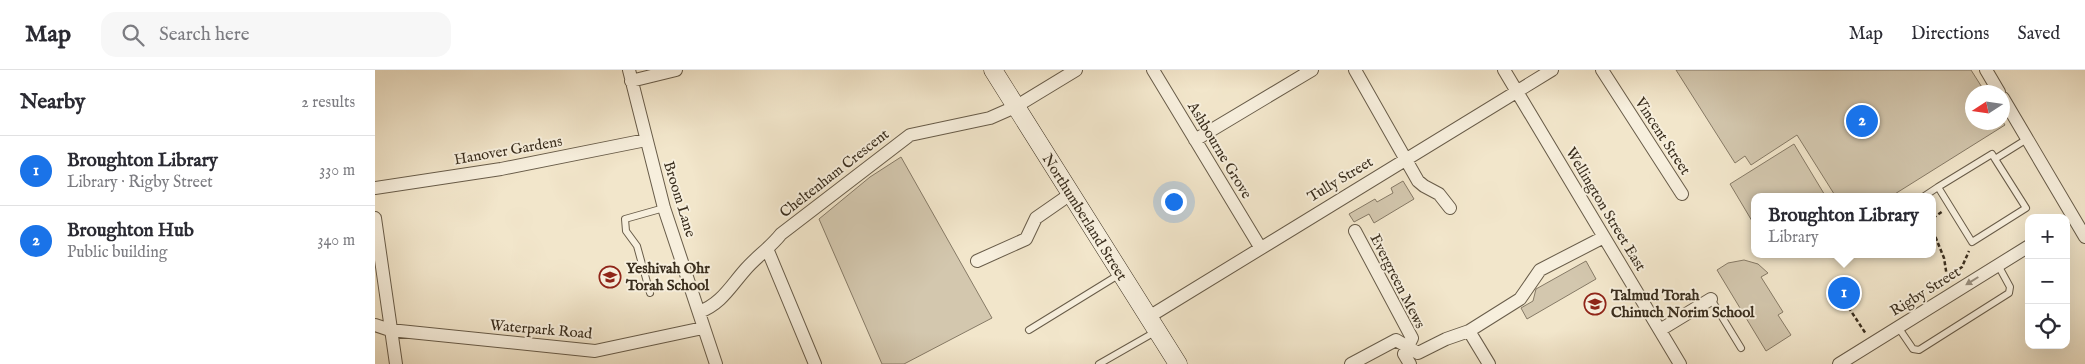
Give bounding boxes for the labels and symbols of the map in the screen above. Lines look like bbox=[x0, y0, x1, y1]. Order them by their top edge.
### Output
north arrow bbox=[1965, 85, 2010, 130]
street label: Vincent Street bbox=[1630, 93, 1695, 179]
street label: Ashbourne Grove bbox=[1183, 97, 1256, 202]
pin: 2 bbox=[1846, 102, 1878, 140]
street label: Cheltenham Crescent bbox=[776, 125, 893, 222]
street label: Hanover Gardens bbox=[452, 132, 564, 169]
street label: Wellington Street East bbox=[1561, 144, 1650, 275]
street label: Northumberland Street bbox=[1038, 150, 1131, 284]
street label: Tully Street bbox=[1304, 152, 1377, 206]
street label: Broom Lane bbox=[659, 159, 700, 240]
your location bbox=[1161, 189, 1187, 215]
street label: Evergreen Mews bbox=[1366, 231, 1430, 332]
place label: Yeshivah Ohr Torah School bbox=[625, 259, 710, 295]
street label: Rigby Street bbox=[1887, 262, 1964, 320]
school or university icon: Yeshivah Ohr Torah School bbox=[598, 265, 622, 289]
pin: 1 bbox=[1828, 274, 1860, 312]
one-way arrow bbox=[1966, 276, 1979, 285]
place label: Talmud Torah Chinuch Norim School bbox=[1610, 286, 1755, 322]
school or university icon: Talmud Torah Chinuch Norim School bbox=[1583, 292, 1607, 316]
street label: Waterpark Road bbox=[489, 316, 594, 344]

